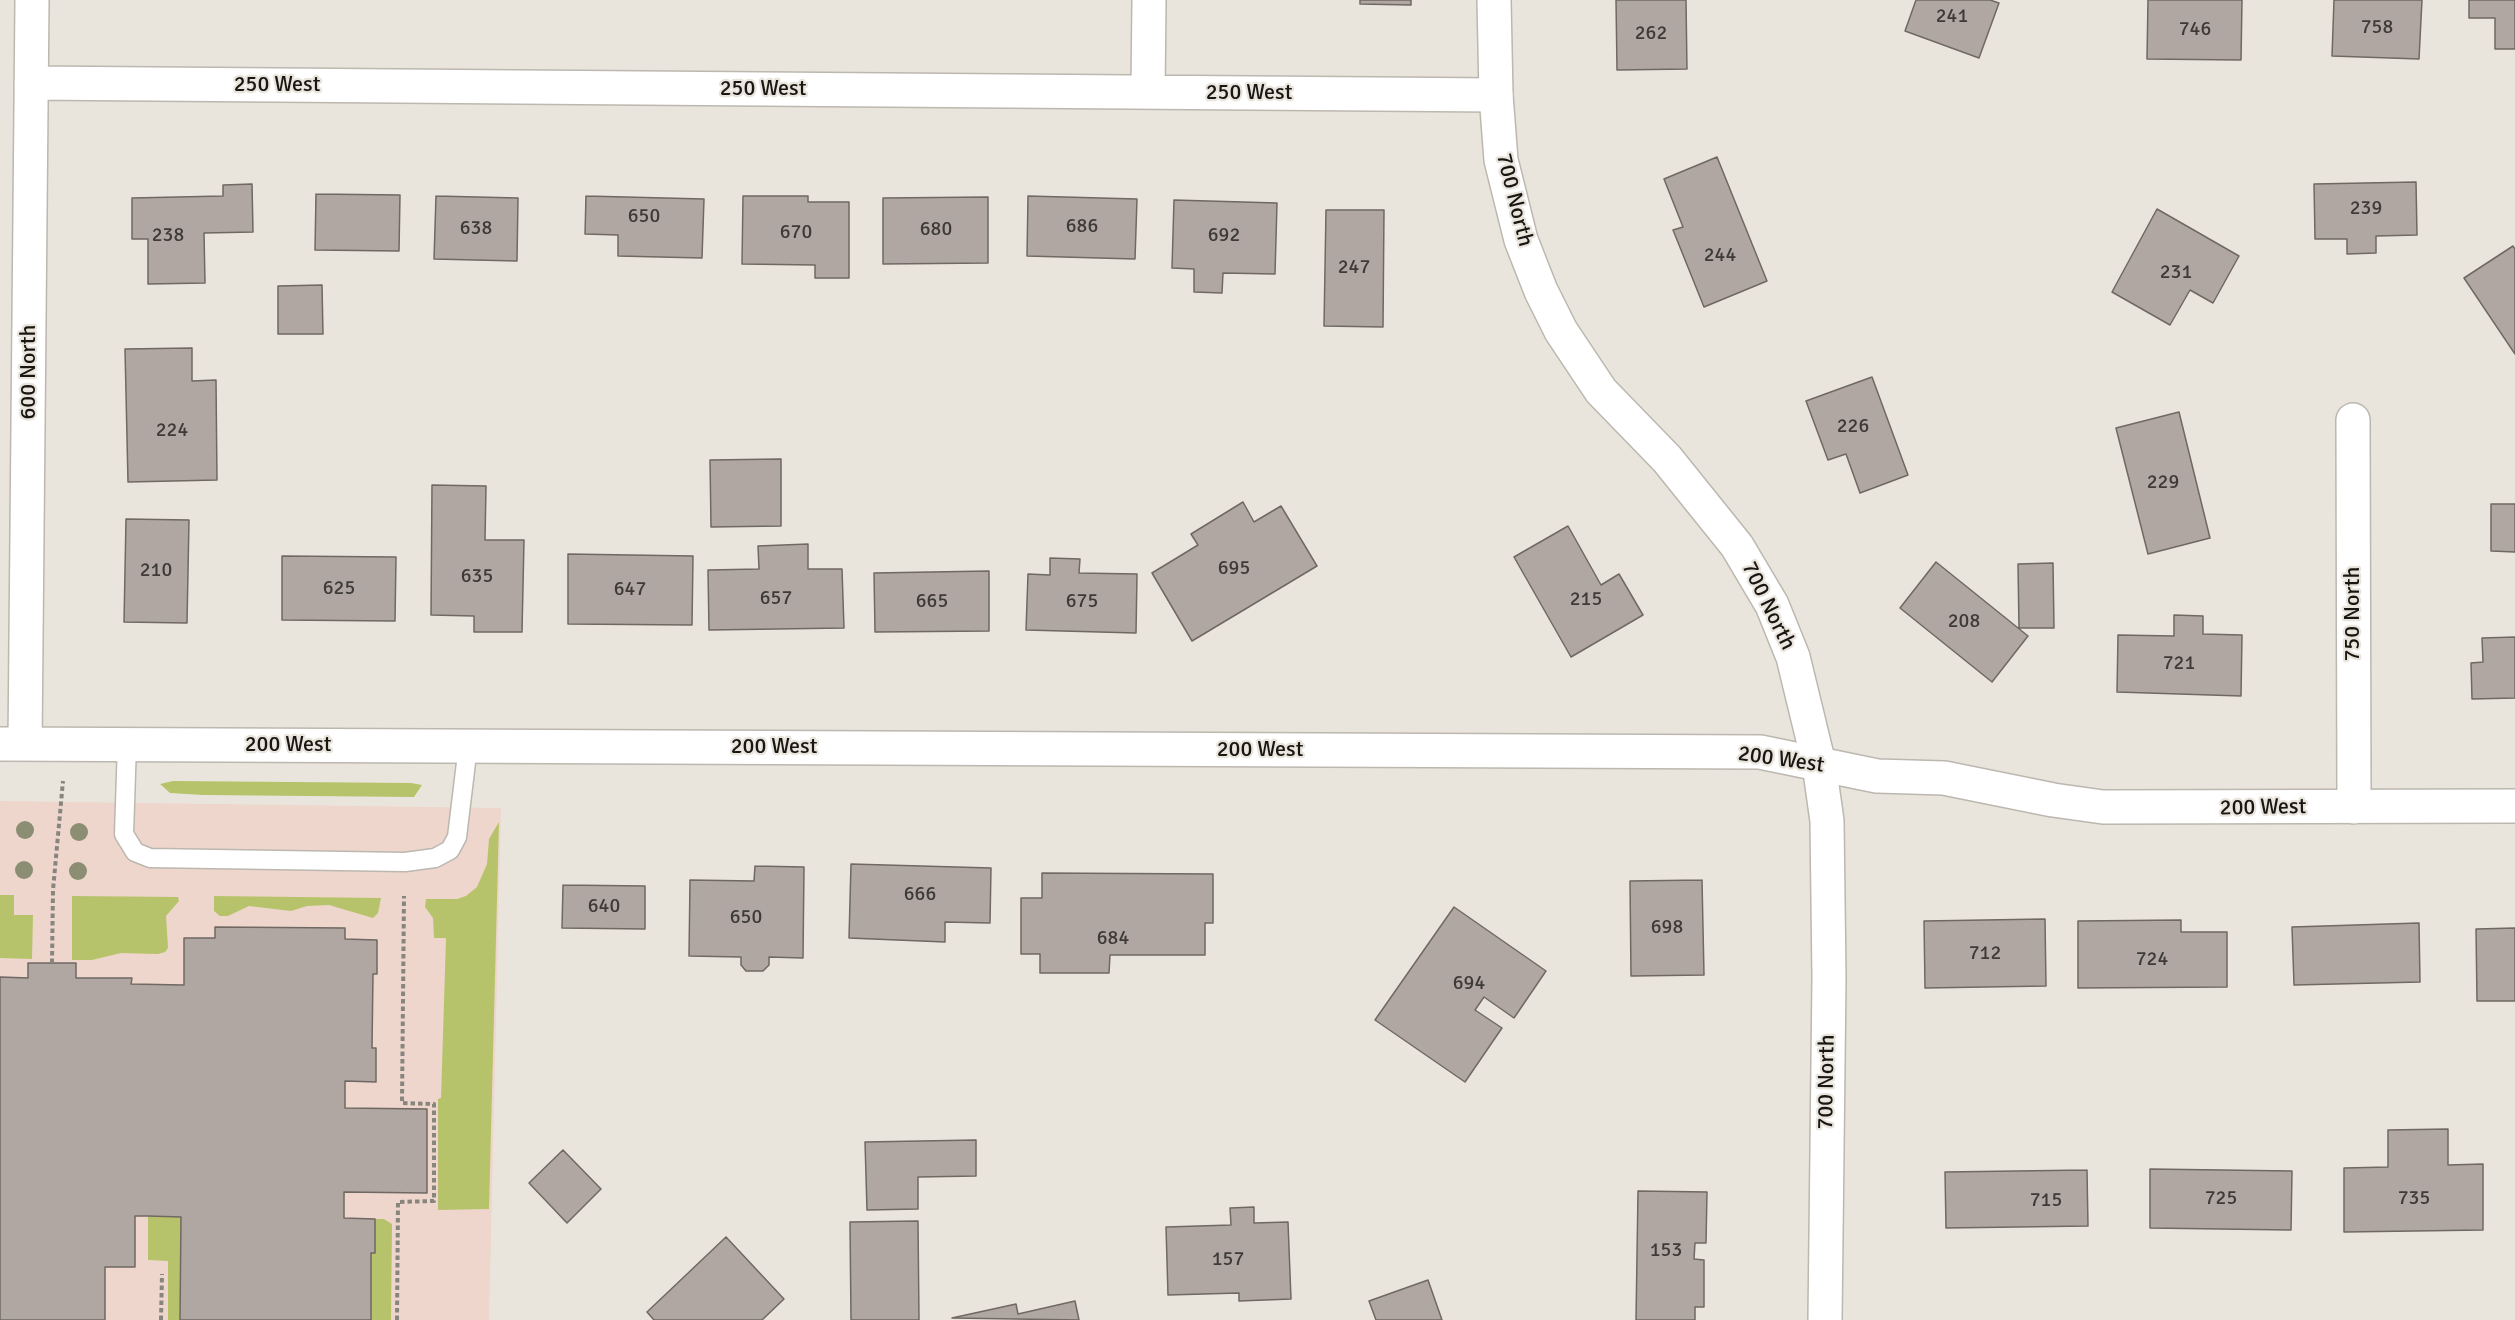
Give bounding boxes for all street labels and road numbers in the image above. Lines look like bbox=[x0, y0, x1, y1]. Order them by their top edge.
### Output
street label: 250 West bbox=[234, 72, 320, 98]
street label: 250 West bbox=[720, 76, 806, 102]
street label: 250 West bbox=[1206, 80, 1292, 106]
street label: 700 North bbox=[1490, 151, 1538, 249]
street label: 600 North bbox=[16, 324, 42, 420]
street label: 700 North bbox=[1735, 557, 1801, 655]
street label: 750 North bbox=[2340, 566, 2366, 662]
street label: 200 West bbox=[245, 732, 331, 758]
street label: 200 West bbox=[731, 734, 817, 760]
street label: 200 West bbox=[1217, 737, 1303, 763]
street label: 200 West bbox=[1736, 741, 1826, 779]
street label: 200 West bbox=[2219, 794, 2307, 822]
street label: 700 North bbox=[1813, 1034, 1841, 1130]

